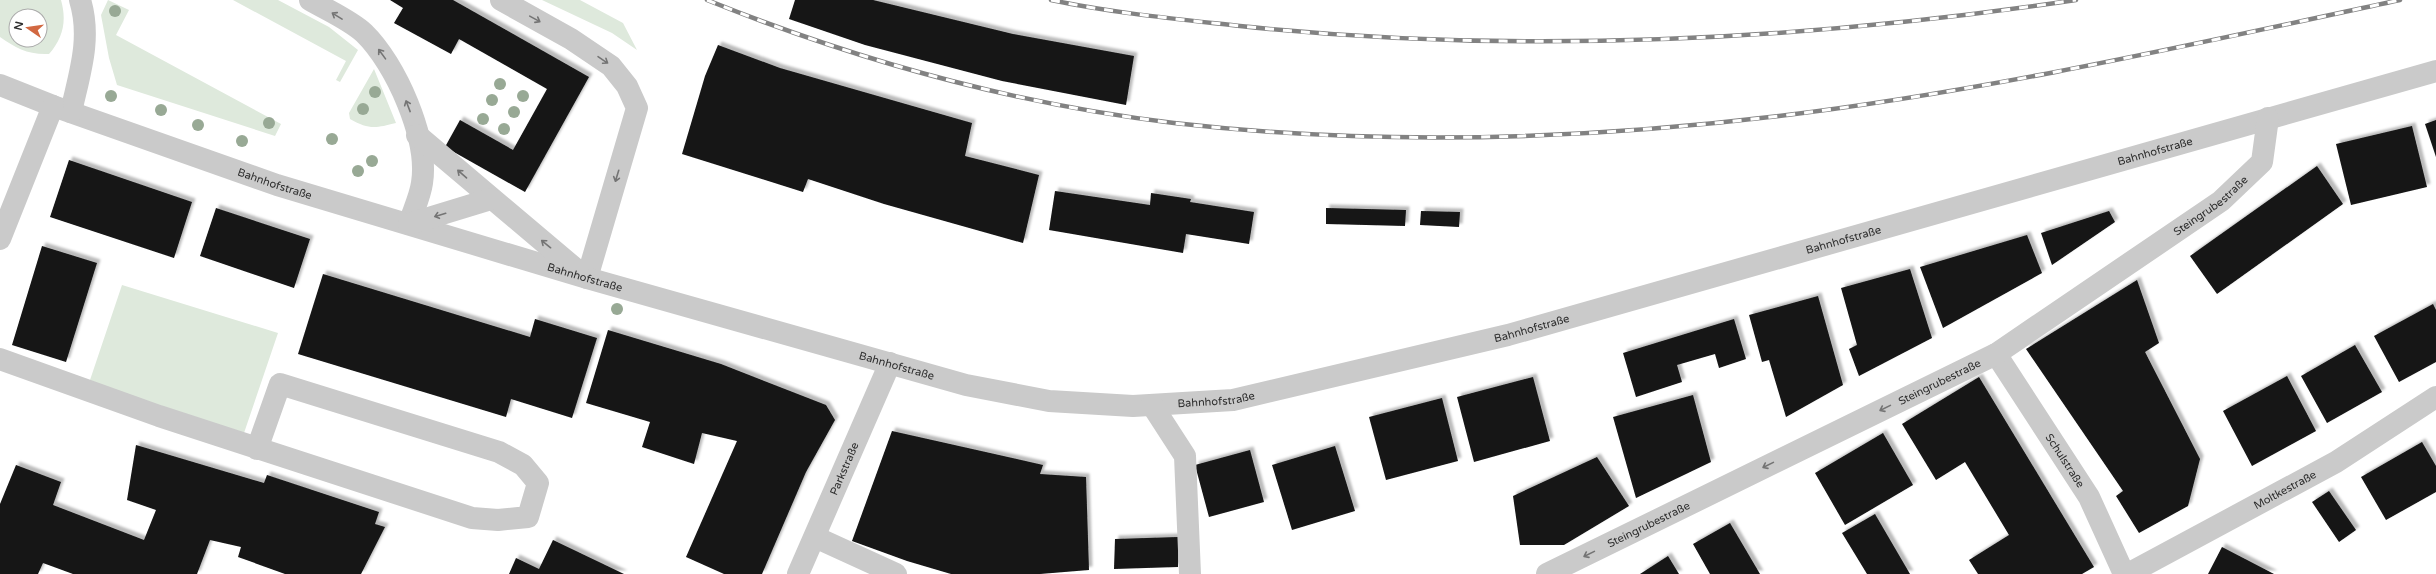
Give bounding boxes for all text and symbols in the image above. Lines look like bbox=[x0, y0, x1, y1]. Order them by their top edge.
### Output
north arrow bbox=[8, 8, 48, 48]
one-way arrow bbox=[331, 11, 343, 19]
one-way arrow bbox=[529, 16, 541, 23]
text: N bbox=[11, 20, 26, 32]
one-way arrow bbox=[378, 48, 386, 59]
one-way arrow bbox=[598, 56, 609, 65]
one-way arrow bbox=[403, 101, 411, 113]
street label: Bahnhofstraße bbox=[2116, 135, 2194, 168]
street label: Bahnhofstraße bbox=[236, 166, 313, 202]
one-way arrow bbox=[613, 169, 620, 182]
one-way arrow bbox=[457, 170, 467, 179]
street label: Steingrubestraße bbox=[2171, 173, 2250, 238]
one-way arrow bbox=[434, 212, 447, 219]
street label: Bahnhofstraße bbox=[1804, 223, 1882, 257]
one-way arrow bbox=[540, 240, 551, 249]
street label: Bahnhofstraße bbox=[546, 260, 624, 295]
street label: Bahnhofstraße bbox=[1493, 312, 1571, 345]
street label: Bahnhofstraße bbox=[857, 349, 936, 383]
street label: Steingrubestraße bbox=[1896, 356, 1983, 408]
street label: Bahnhofstraße bbox=[1177, 389, 1256, 410]
one-way arrow bbox=[1879, 405, 1891, 412]
street label: Schulstraße bbox=[2043, 431, 2087, 490]
street label: Parkstraße bbox=[827, 440, 862, 497]
one-way arrow bbox=[1763, 462, 1775, 469]
street label: Moltkestraße bbox=[2251, 468, 2318, 512]
street label: Steingrubestraße bbox=[1605, 499, 1692, 550]
one-way arrow bbox=[1583, 550, 1595, 558]

